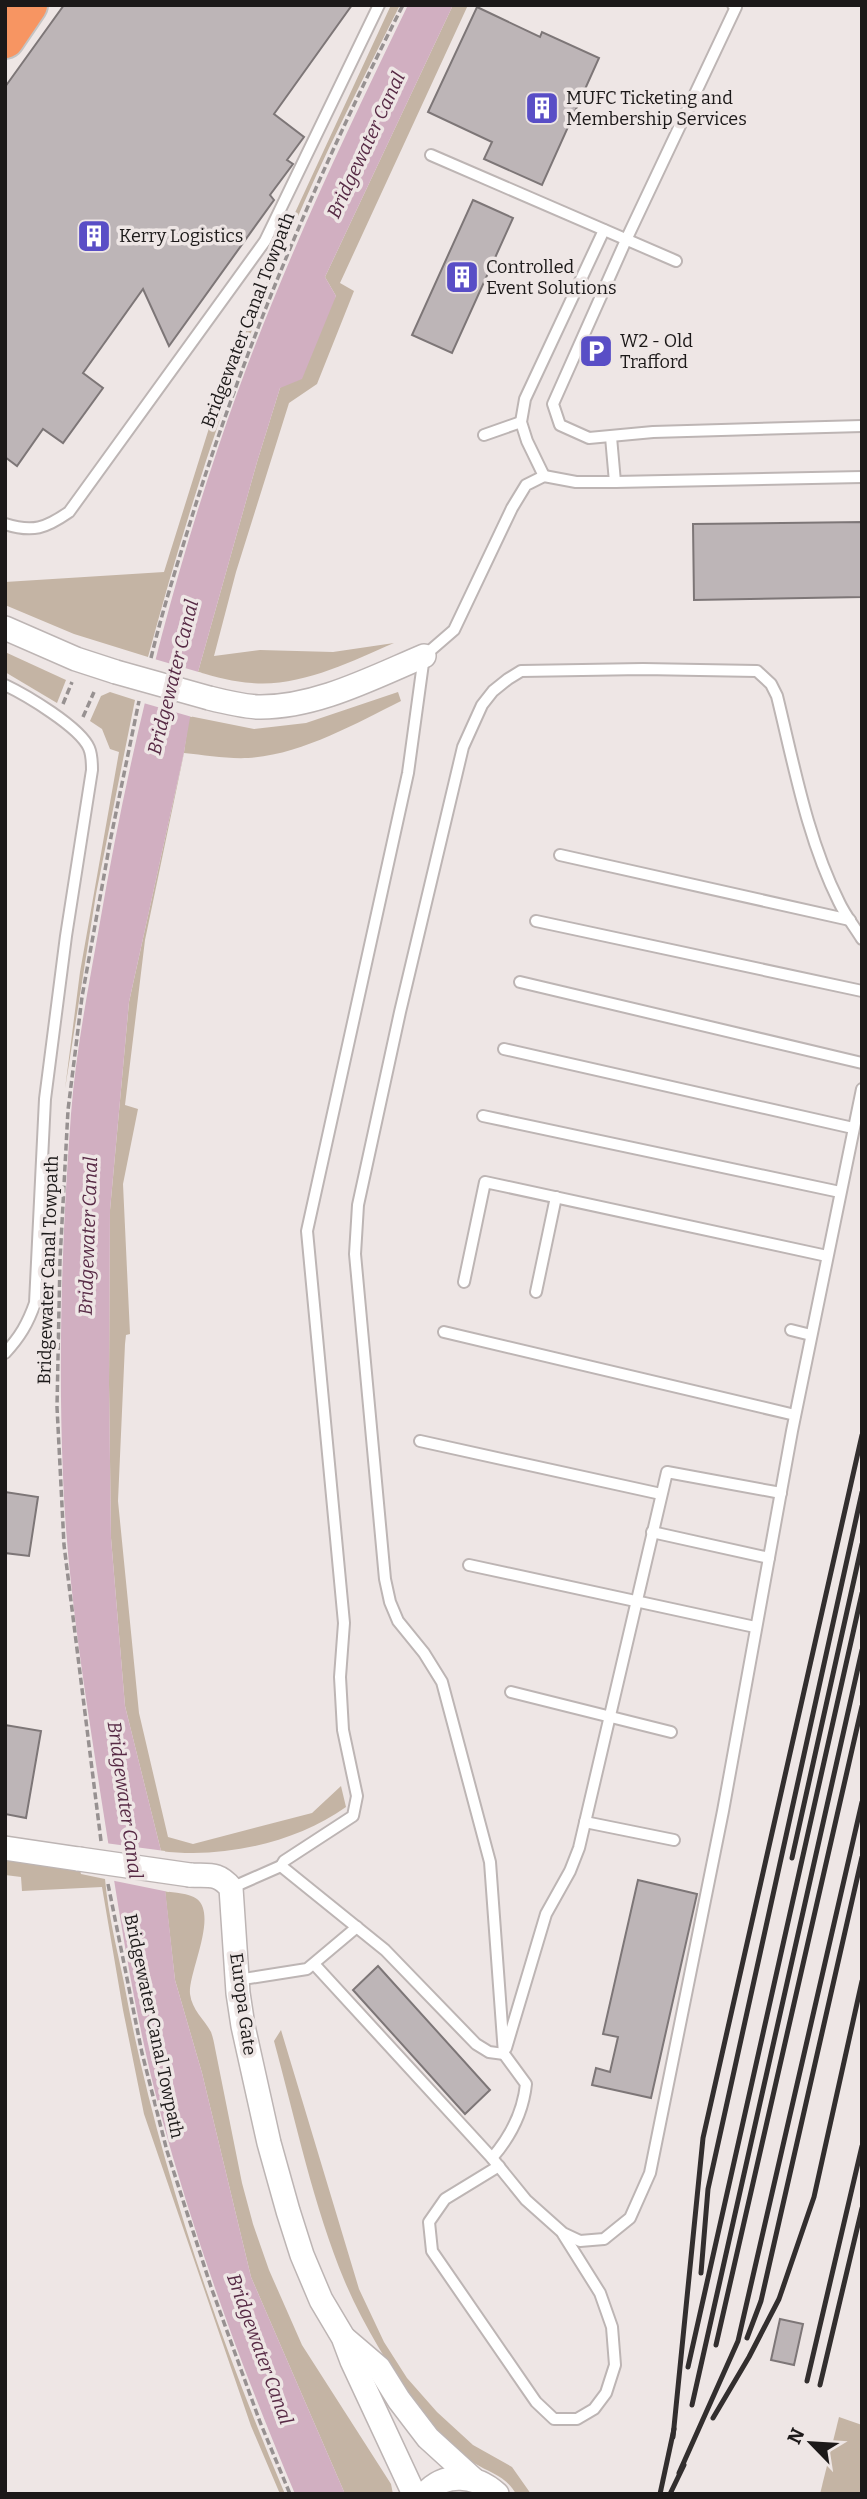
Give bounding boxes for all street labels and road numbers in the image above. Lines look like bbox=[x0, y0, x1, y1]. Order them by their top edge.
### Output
street label: Bridgewater Canal Towpath bbox=[197, 209, 299, 431]
street label: Bridgewater Canal Towpath bbox=[33, 1155, 63, 1385]
street label: Bridgewater Canal Towpath bbox=[119, 1912, 189, 2140]
street label: Europa Gate bbox=[225, 1951, 261, 2057]

